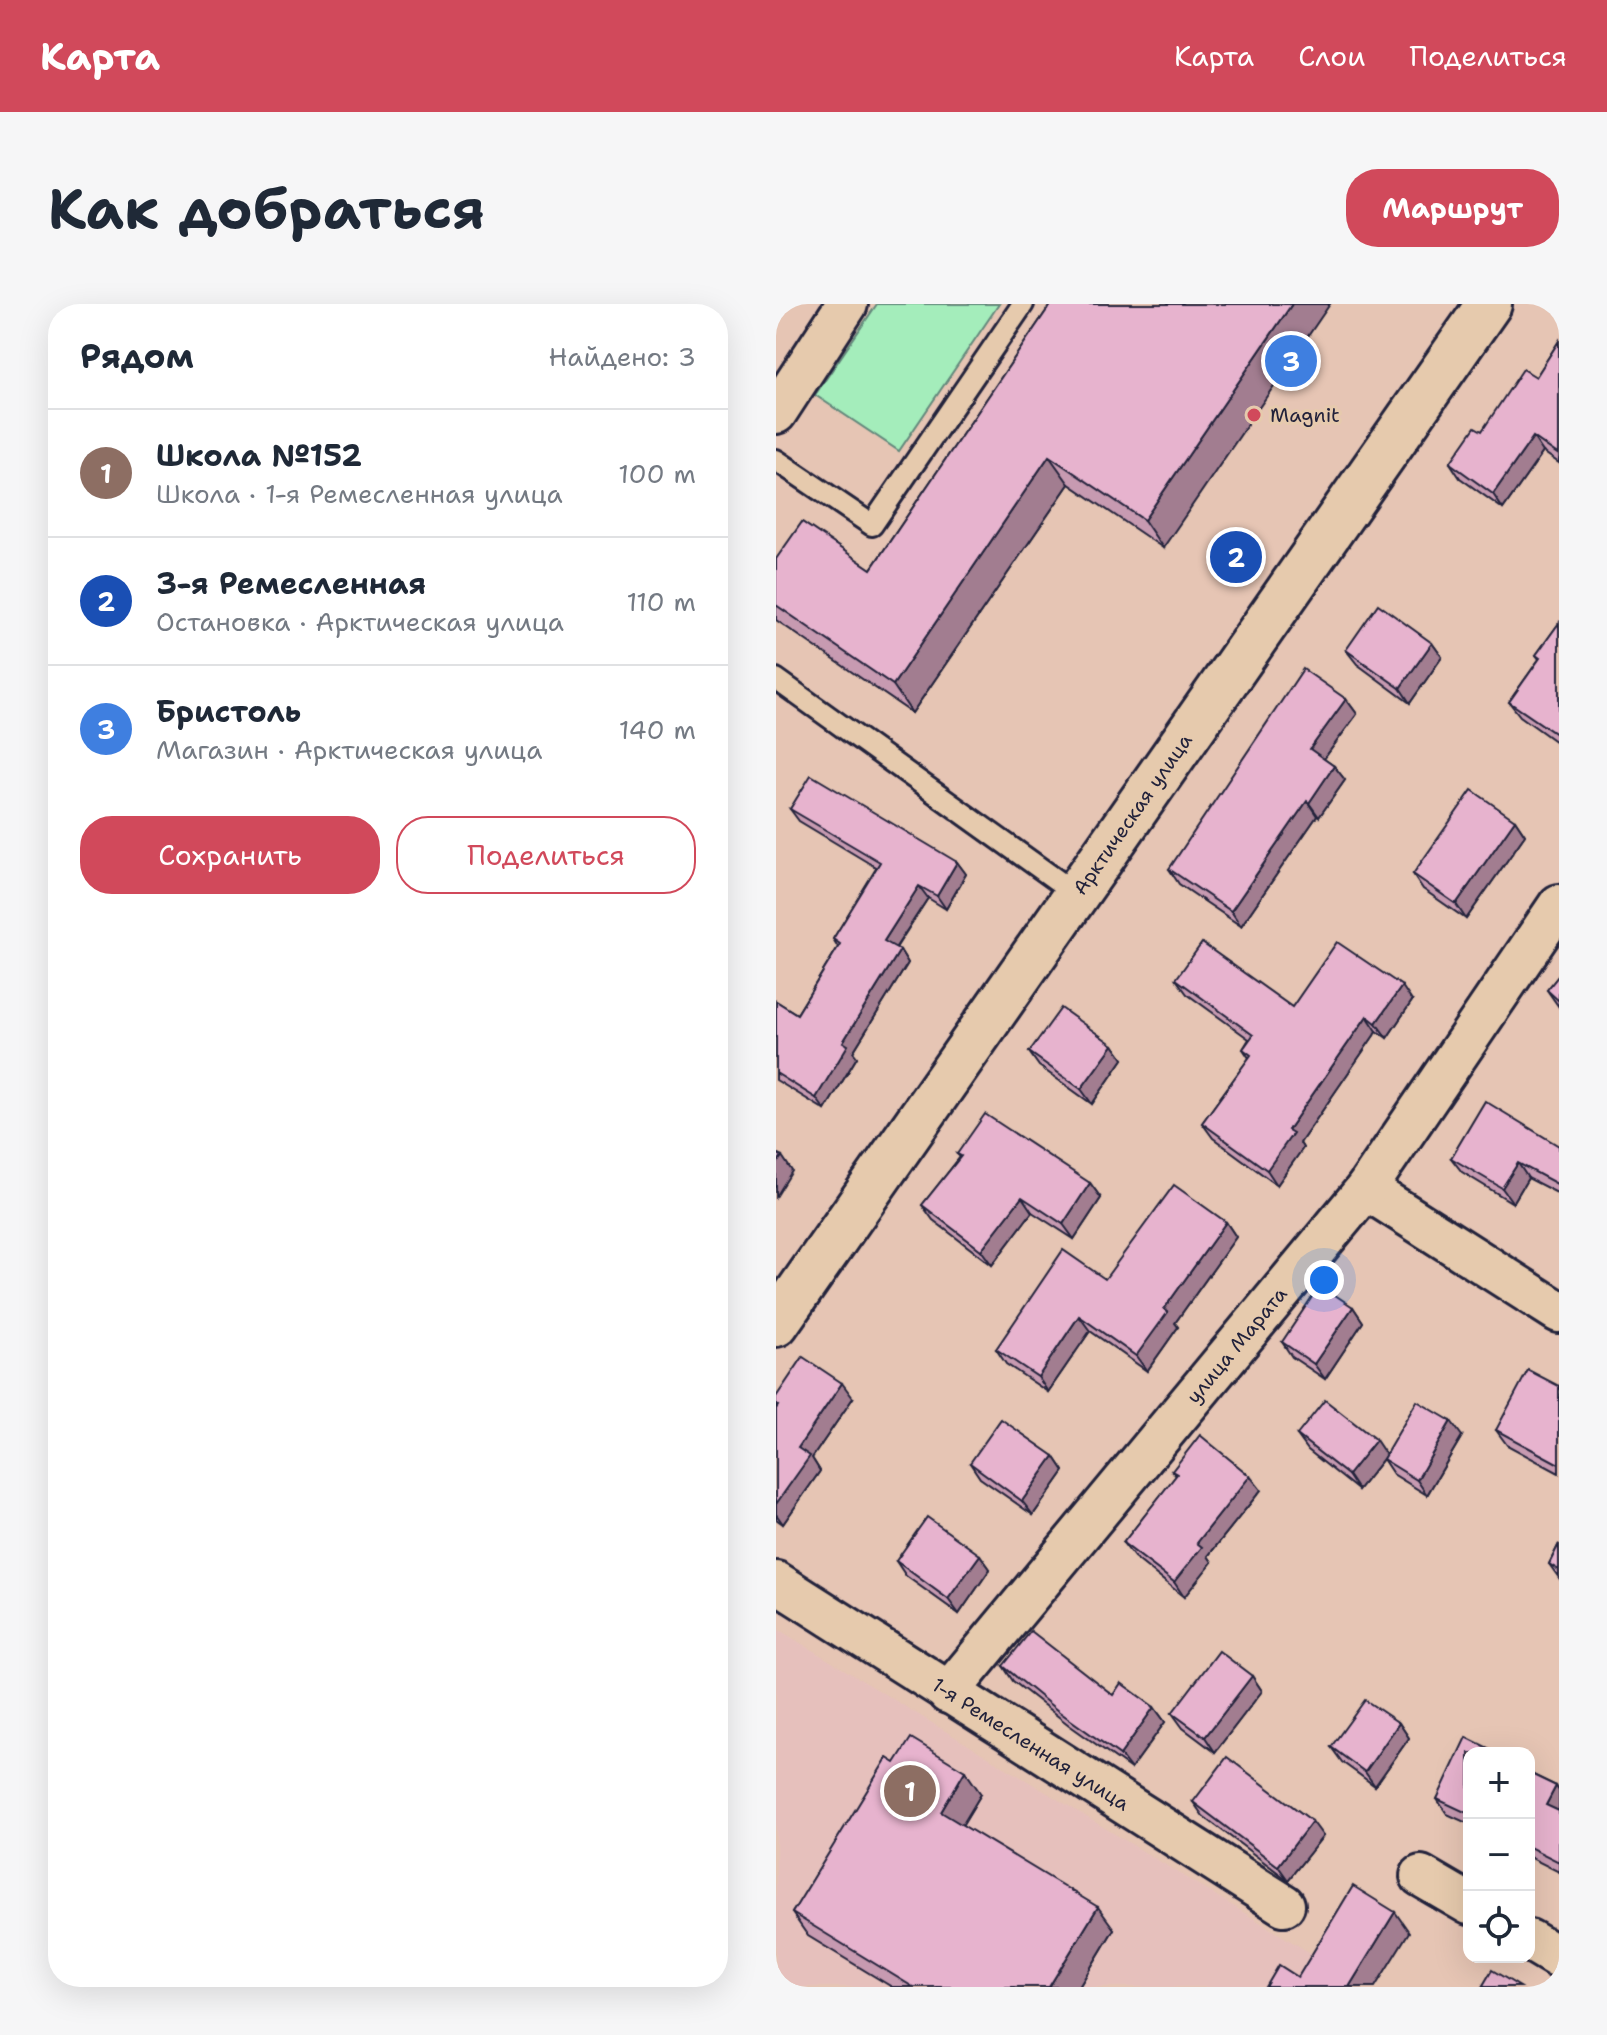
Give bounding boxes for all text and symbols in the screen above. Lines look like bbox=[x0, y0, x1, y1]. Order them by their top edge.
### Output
text: Карта bbox=[40, 31, 160, 82]
text: Карта bbox=[1174, 37, 1254, 75]
text: Слои bbox=[1298, 37, 1365, 75]
text: Поделиться bbox=[1409, 37, 1567, 75]
button: Маршрут bbox=[1346, 169, 1559, 247]
text: Как добраться bbox=[48, 171, 485, 246]
pin: 3 bbox=[1265, 331, 1317, 391]
text: Рядом bbox=[80, 333, 194, 379]
text: Найдено: 3 bbox=[549, 339, 696, 374]
place label: Magnit bbox=[1270, 402, 1340, 428]
marker: Magnit bbox=[1245, 406, 1263, 424]
text: Школа №152 bbox=[156, 435, 362, 476]
text: 1 bbox=[100, 456, 112, 491]
text: 100 m bbox=[618, 456, 696, 491]
text: Школа · 1-я Ремесленная улица bbox=[156, 476, 563, 511]
pin: 2 bbox=[1210, 527, 1262, 587]
text: 3-я Ремесленная bbox=[156, 563, 426, 604]
text: 2 bbox=[97, 584, 115, 619]
text: 110 m bbox=[626, 584, 696, 619]
text: Остановка · Арктическая улица bbox=[156, 604, 564, 639]
text: Бристоль bbox=[156, 691, 301, 732]
text: 3 bbox=[97, 712, 115, 747]
text: 140 m bbox=[619, 712, 696, 747]
street label: Арктическая улица bbox=[1067, 728, 1198, 900]
text: Магазин · Арктическая улица bbox=[156, 732, 542, 767]
button: Сохранить bbox=[80, 816, 380, 894]
button: Поделиться bbox=[396, 816, 696, 894]
your location bbox=[1304, 1260, 1344, 1300]
street label: улица Марата bbox=[1181, 1281, 1293, 1409]
street label: 1-я Ремесленная улица bbox=[927, 1672, 1135, 1817]
map controls bbox=[1463, 1747, 1535, 1963]
button: + bbox=[1463, 1747, 1535, 1819]
pin: 1 bbox=[884, 1761, 936, 1821]
button: − bbox=[1463, 1819, 1535, 1891]
button: locate bbox=[1463, 1891, 1535, 1963]

